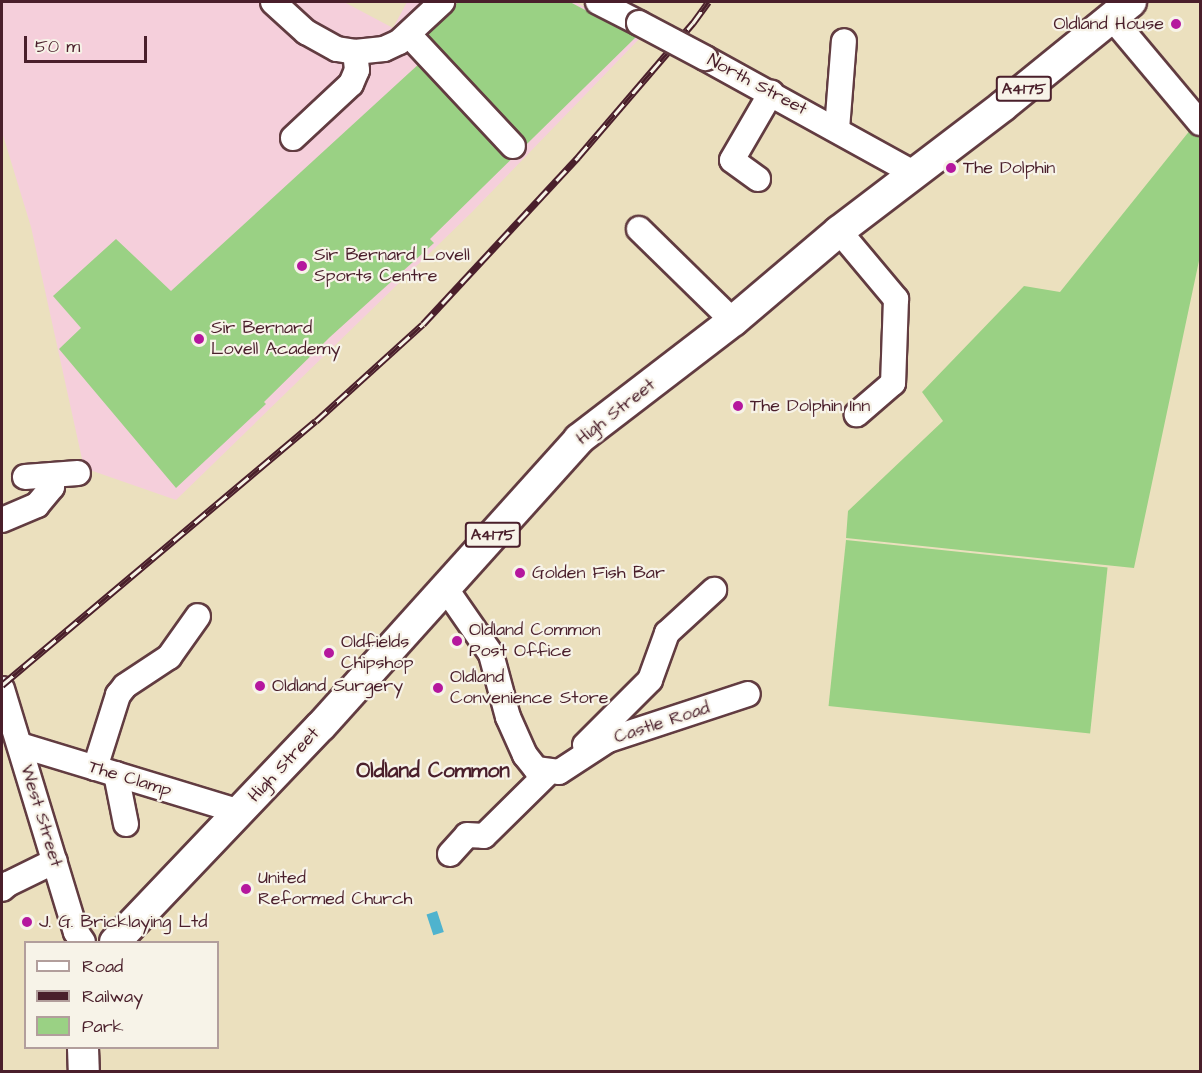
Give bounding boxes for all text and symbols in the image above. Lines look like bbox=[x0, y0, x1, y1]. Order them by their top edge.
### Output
place label: Oldland House bbox=[1054, 13, 1164, 35]
marker: Oldland House bbox=[1169, 17, 1183, 31]
scale bar bbox=[27, 24, 150, 62]
text: 50 m bbox=[35, 34, 80, 59]
street label: North Street bbox=[703, 50, 811, 120]
road number: A4175 bbox=[996, 76, 1052, 102]
place label: The Dolphin bbox=[963, 157, 1055, 179]
marker: The Dolphin bbox=[944, 161, 958, 175]
place label: Sir Bernard Lovell Sports Centre bbox=[314, 245, 470, 288]
marker: Sir Bernard Lovell Sports Centre bbox=[295, 259, 309, 273]
place label: Sir Bernard Lovell Academy bbox=[211, 318, 340, 360]
marker: Sir Bernard Lovell Academy bbox=[192, 332, 206, 346]
street label: High Street bbox=[572, 374, 660, 450]
place label: The Dolphin Inn bbox=[750, 395, 870, 417]
marker: The Dolphin Inn bbox=[731, 399, 745, 413]
road number: A4175 bbox=[464, 522, 522, 548]
place label: Golden Fish Bar bbox=[532, 562, 665, 584]
marker: Golden Fish Bar bbox=[513, 566, 527, 580]
place label: Oldland Common Post Office bbox=[469, 620, 601, 662]
place label: Oldfields Chipshop bbox=[341, 632, 413, 674]
marker: Oldland Common Post Office bbox=[450, 634, 464, 648]
marker: Oldfields Chipshop bbox=[322, 646, 336, 660]
place label: Oldland Convenience Store bbox=[450, 667, 608, 710]
place label: Oldland Surgery bbox=[272, 675, 403, 697]
marker: Oldland Surgery bbox=[253, 679, 267, 693]
marker: Oldland Convenience Store bbox=[431, 681, 445, 695]
street label: Castle Road bbox=[611, 697, 713, 749]
street label: High Street bbox=[244, 723, 324, 807]
street label: The Clamp bbox=[86, 756, 174, 802]
district label: Oldland Common bbox=[356, 758, 510, 784]
street label: West Street bbox=[15, 762, 67, 870]
place label: United Reformed Church bbox=[258, 868, 413, 910]
marker: United Reformed Church bbox=[239, 882, 253, 896]
place label: J. G. Bricklaying Ltd bbox=[39, 911, 207, 933]
marker: J. G. Bricklaying Ltd bbox=[20, 915, 34, 929]
legend bbox=[24, 941, 219, 1049]
text: Road bbox=[82, 954, 123, 979]
text: Railway bbox=[82, 984, 143, 1009]
text: Park bbox=[82, 1014, 124, 1039]

